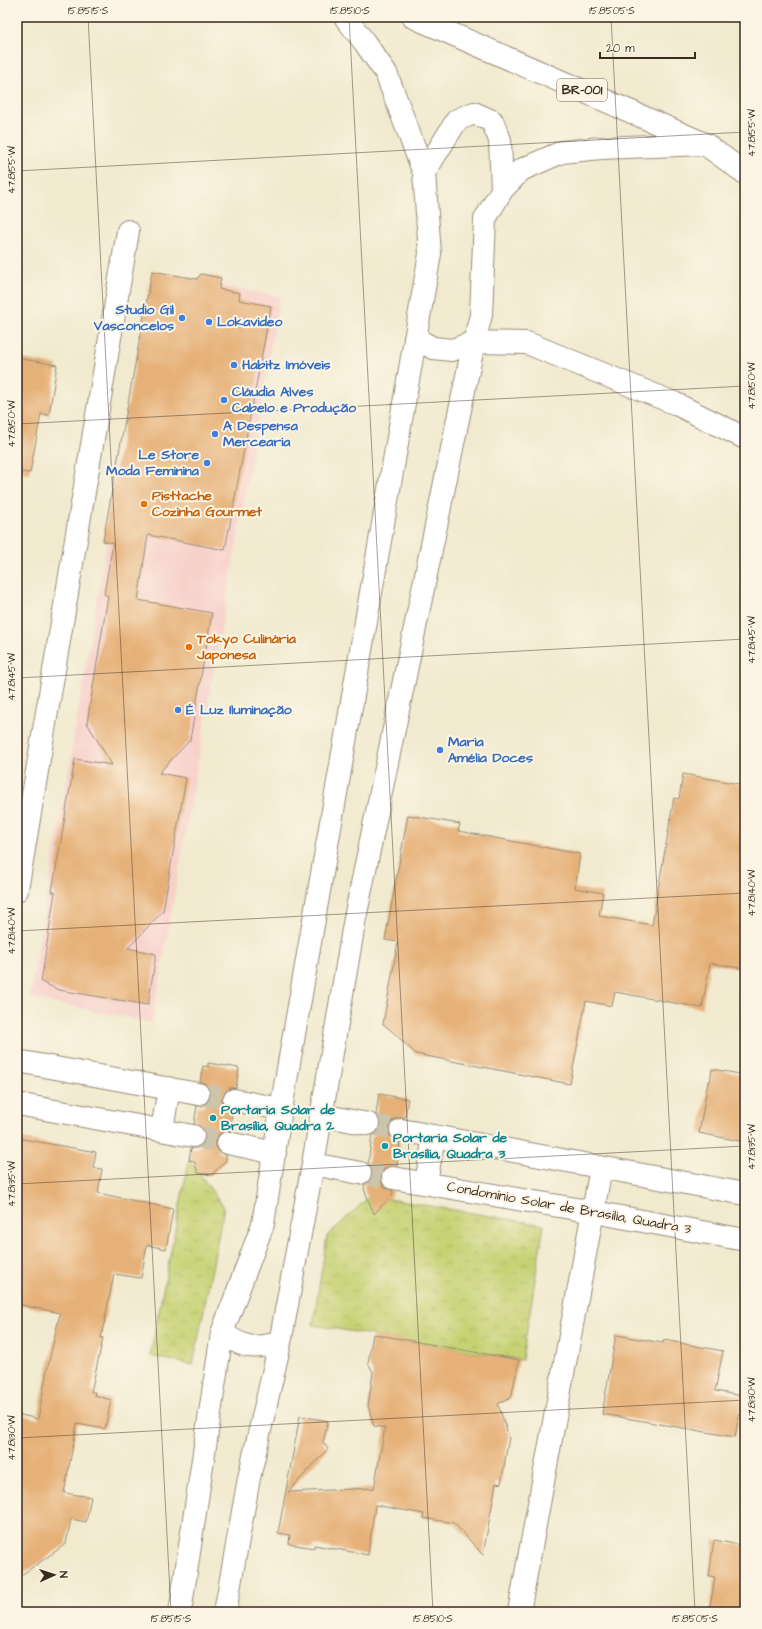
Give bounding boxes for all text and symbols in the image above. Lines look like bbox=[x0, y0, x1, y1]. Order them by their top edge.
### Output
text: 15.8515°S bbox=[68, 4, 109, 18]
text: 15.8510°S bbox=[330, 4, 370, 18]
text: 15.8505°S bbox=[589, 4, 635, 18]
scale bar bbox=[600, 34, 695, 60]
text: 20 m bbox=[606, 40, 635, 57]
road number: BR-001 bbox=[557, 79, 607, 101]
text: 47.8155°W bbox=[745, 108, 759, 157]
text: 47.8155°W bbox=[5, 145, 19, 194]
place label: Studio Gil Vasconcelos bbox=[93, 300, 175, 336]
place label: Lokavideo bbox=[217, 312, 282, 332]
marker: Studio Gil Vasconcelos bbox=[177, 313, 187, 323]
marker: Lokavideo bbox=[204, 317, 214, 327]
place label: Habitz Imóveis bbox=[242, 355, 331, 375]
marker: Habitz Imóveis bbox=[229, 360, 239, 370]
text: 47.8150°W bbox=[745, 362, 759, 410]
place label: Cláudia Alves Cabelo e Produção bbox=[232, 382, 356, 418]
marker: Cláudia Alves Cabelo e Produção bbox=[219, 395, 229, 405]
text: 47.8150°W bbox=[5, 400, 19, 448]
place label: A Despensa Mercearia bbox=[223, 416, 299, 452]
marker: A Despensa Mercearia bbox=[210, 429, 220, 439]
place label: Le Store Moda Feminina bbox=[106, 445, 200, 481]
marker: Le Store Moda Feminina bbox=[202, 458, 212, 468]
place label: Pisttache Cozinha Gourmet bbox=[152, 486, 262, 522]
marker: Pisttache Cozinha Gourmet bbox=[139, 499, 149, 509]
text: 47.8145°W bbox=[745, 616, 759, 664]
place label: Tokyo Culinária Japonesa bbox=[196, 629, 297, 665]
marker: Tokyo Culinária Japonesa bbox=[184, 642, 194, 652]
text: 47.8145°W bbox=[5, 653, 19, 701]
place label: É Luz Iluminação bbox=[186, 700, 292, 720]
marker: É Luz Iluminação bbox=[173, 705, 183, 715]
place label: Maria Amélia Doces bbox=[448, 732, 533, 768]
marker: Maria Amélia Doces bbox=[435, 745, 445, 755]
text: 47.8140°W bbox=[745, 869, 759, 916]
text: 47.8140°W bbox=[5, 907, 19, 954]
place label: Portaria Solar de Brasília, Quadra 2 bbox=[221, 1100, 336, 1136]
marker: Portaria Solar de Brasília, Quadra 2 bbox=[208, 1113, 218, 1123]
text: 47.8135°W bbox=[745, 1123, 759, 1170]
place label: Portaria Solar de Brasília, Quadra 3 bbox=[393, 1128, 508, 1164]
marker: Portaria Solar de Brasília, Quadra 3 bbox=[380, 1141, 390, 1151]
text: 47.8135°W bbox=[5, 1160, 19, 1207]
street label: Condomínio Solar de Brasilia, Quadra 3 bbox=[445, 1177, 693, 1239]
text: 47.8130°W bbox=[745, 1377, 759, 1423]
text: 47.8130°W bbox=[5, 1415, 19, 1461]
north arrow bbox=[34, 1555, 74, 1595]
text: N bbox=[56, 1571, 71, 1578]
text: 15.8515°S bbox=[151, 1612, 192, 1626]
text: 15.8510°S bbox=[413, 1612, 453, 1626]
text: 15.8505°S bbox=[672, 1612, 718, 1626]

